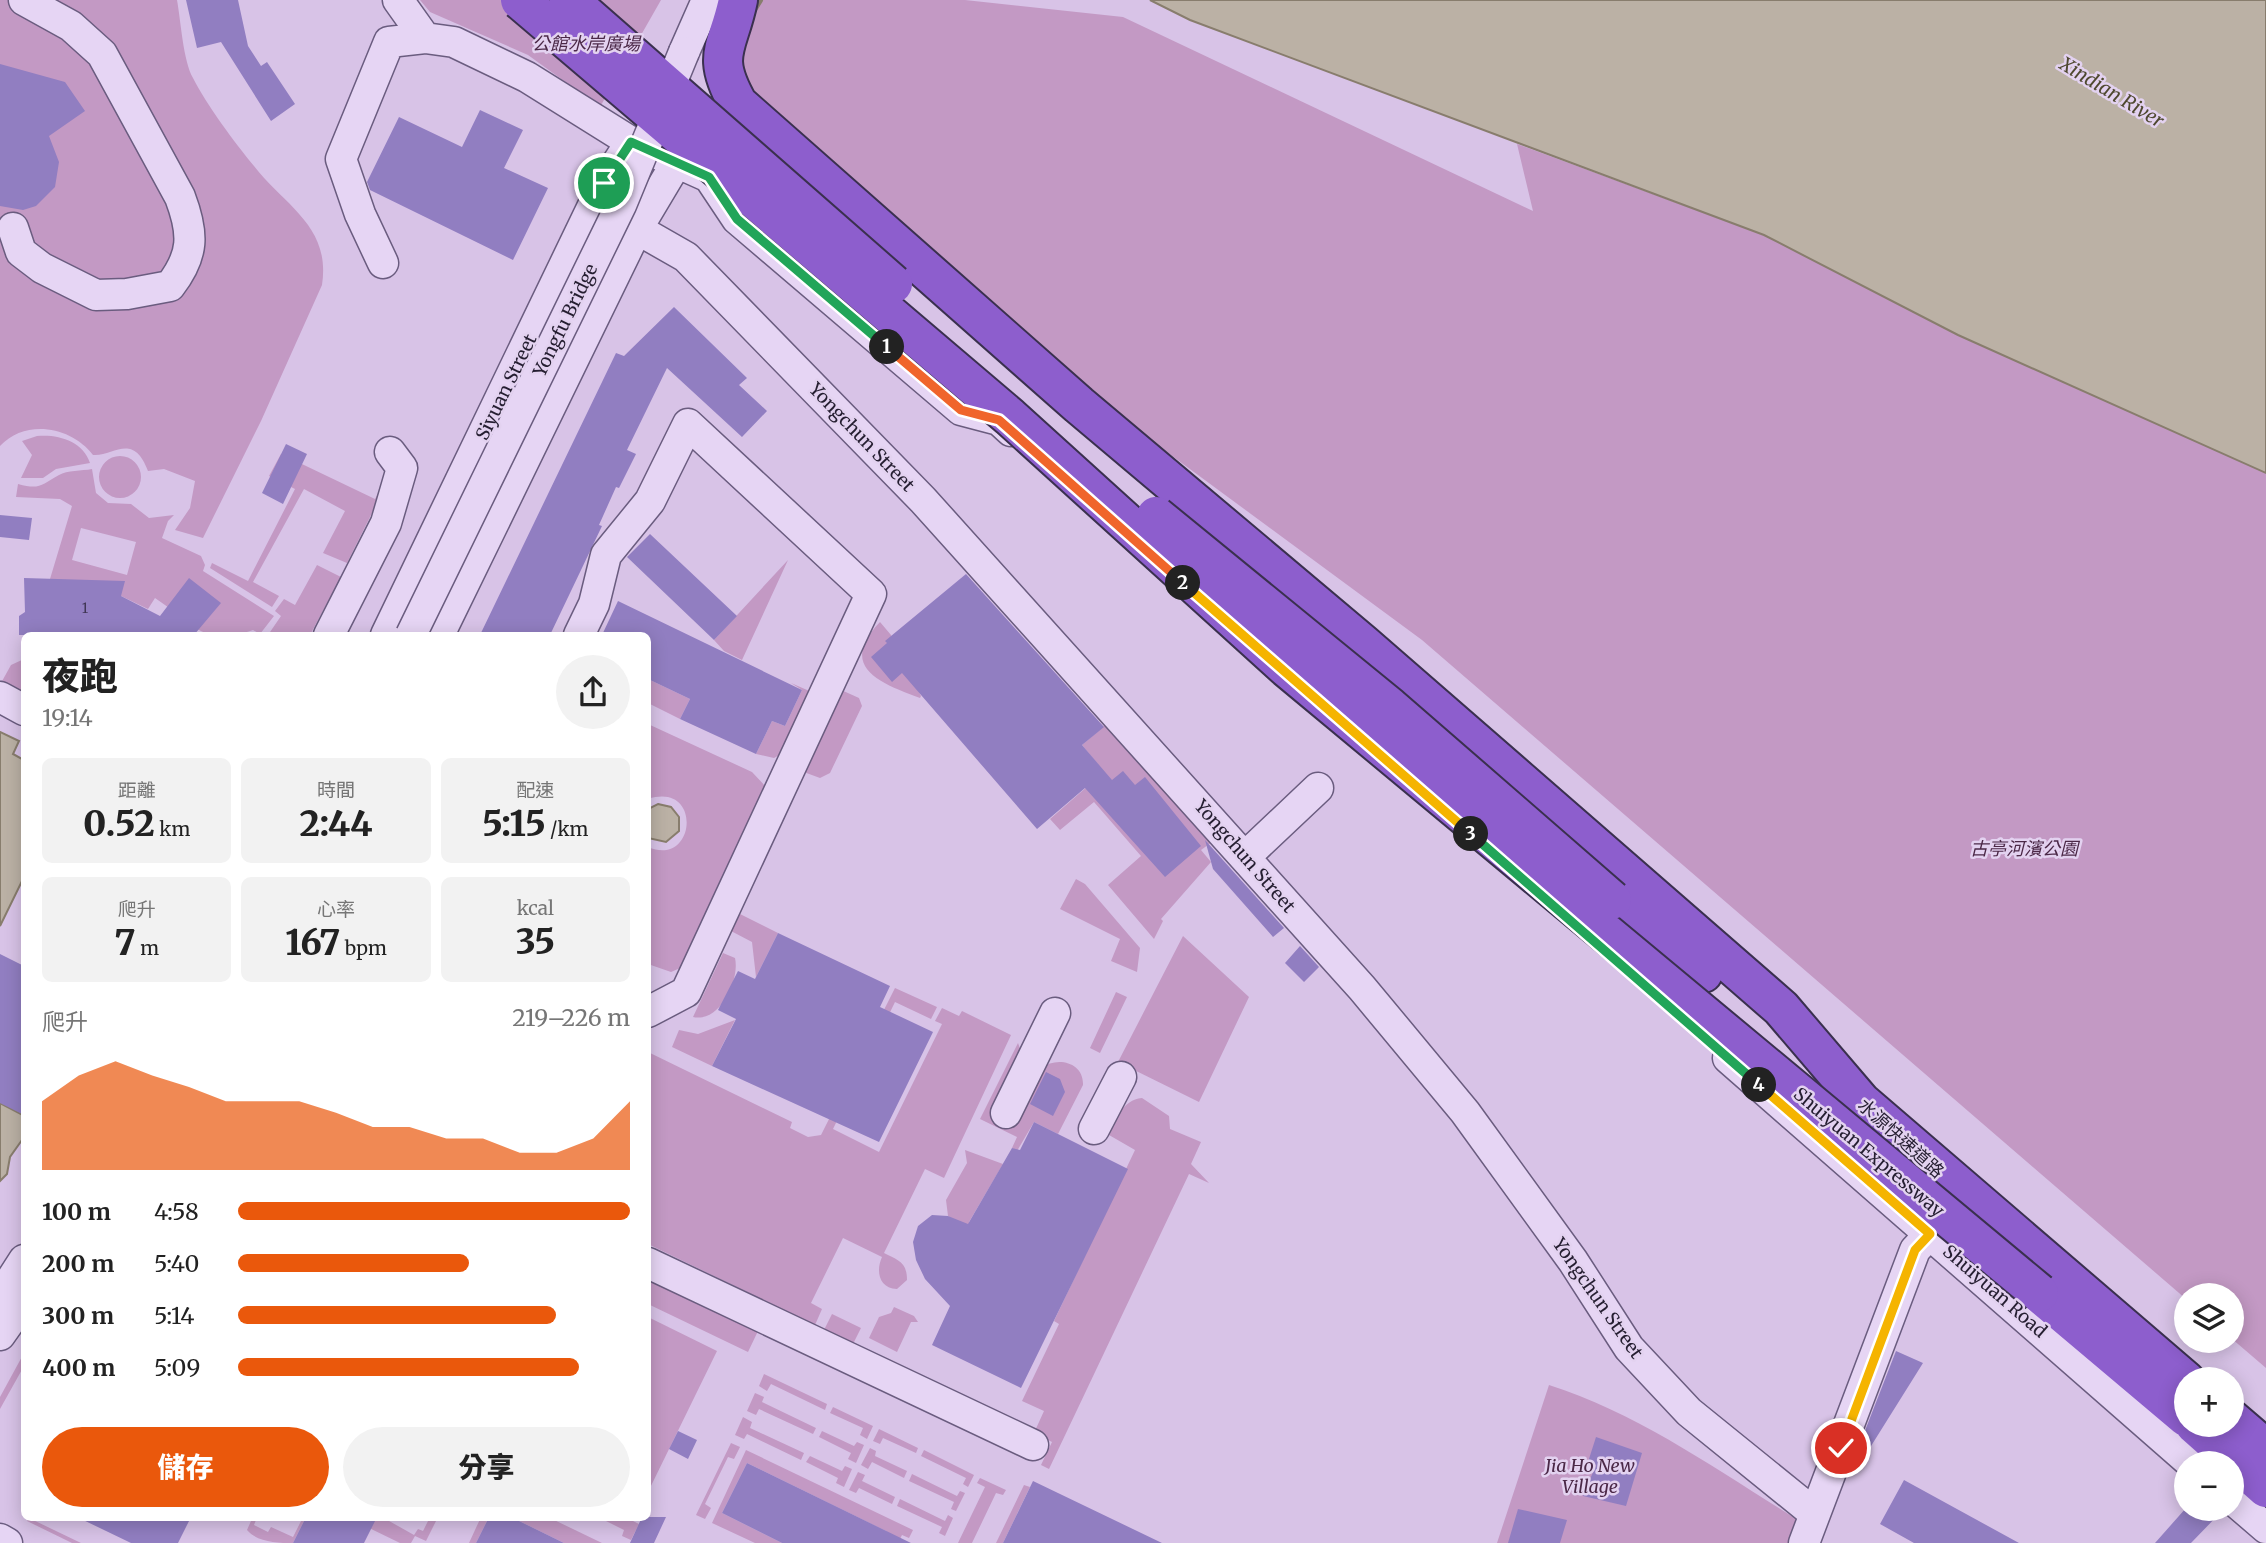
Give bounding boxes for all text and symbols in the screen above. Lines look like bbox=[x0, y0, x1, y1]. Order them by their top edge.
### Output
park label: 公館水岸廣場 bbox=[532, 32, 642, 55]
water label: Xindian River bbox=[2055, 51, 2169, 133]
pin bbox=[574, 153, 634, 213]
icon: arrive bbox=[585, 164, 623, 202]
street label: Yongfu Bridge bbox=[527, 260, 602, 381]
street label: Siyuan Street bbox=[470, 330, 542, 444]
pin: 1 bbox=[870, 330, 904, 364]
text: 1 bbox=[882, 334, 891, 358]
street label: Yongchun Street bbox=[804, 377, 920, 496]
pin: 2 bbox=[1166, 566, 1200, 600]
text: 2 bbox=[1177, 570, 1188, 594]
house number: 1 bbox=[82, 599, 88, 617]
text: 夜跑 bbox=[42, 653, 118, 700]
button: share bbox=[556, 655, 630, 729]
text: 19:14 bbox=[42, 703, 93, 732]
text: 距離 bbox=[118, 778, 156, 802]
text: 時間 bbox=[317, 778, 355, 802]
text: 配速 bbox=[516, 778, 554, 802]
street label: Yongchun Street bbox=[1189, 794, 1300, 917]
text: 0.52 bbox=[83, 802, 155, 846]
text: 2:44 bbox=[299, 802, 373, 846]
text: 5:15 bbox=[482, 802, 546, 846]
pin: 3 bbox=[1454, 816, 1488, 852]
text: km bbox=[155, 817, 190, 841]
text: /km bbox=[546, 817, 588, 841]
text: 3 bbox=[1465, 821, 1476, 845]
park label: 古亭河濱公園 bbox=[1970, 837, 2081, 860]
text: kcal bbox=[517, 896, 554, 920]
text: 爬升 bbox=[118, 897, 156, 921]
text: 心率 bbox=[317, 897, 355, 921]
text: 35 bbox=[516, 920, 555, 964]
text: 7 bbox=[114, 921, 136, 965]
text: 167 bbox=[285, 921, 340, 965]
text: m bbox=[136, 936, 159, 960]
text: bpm bbox=[340, 936, 387, 960]
text: 219–226 m bbox=[512, 1003, 630, 1032]
text: 爬升 bbox=[42, 1007, 88, 1036]
pin: 4 bbox=[1742, 1068, 1776, 1102]
text: 4 bbox=[1752, 1072, 1765, 1096]
street label: Shuiyuan Expressway bbox=[1789, 1082, 1949, 1222]
street label: 水源快速道路 bbox=[1853, 1093, 1949, 1183]
text: 100 m bbox=[42, 1197, 111, 1226]
text: 4:58 bbox=[154, 1197, 199, 1226]
street label: Yongchun Street bbox=[1547, 1232, 1648, 1363]
street label: Shuiyuan Road bbox=[1938, 1240, 2052, 1342]
text: 200 m bbox=[42, 1249, 114, 1278]
text: 5:40 bbox=[154, 1249, 199, 1278]
map controls bbox=[2174, 1283, 2244, 1521]
button: layers bbox=[2174, 1283, 2244, 1353]
text: 300 m bbox=[42, 1301, 114, 1330]
text: 5:14 bbox=[154, 1301, 194, 1330]
text: 400 m bbox=[42, 1353, 116, 1382]
text: 5:09 bbox=[154, 1353, 200, 1382]
button: + bbox=[2174, 1367, 2244, 1437]
pin bbox=[1811, 1418, 1871, 1478]
button: 儲存 bbox=[42, 1427, 329, 1507]
button: 分享 bbox=[343, 1427, 630, 1507]
icon: check bbox=[1822, 1429, 1860, 1467]
button: − bbox=[2174, 1451, 2244, 1521]
park label: Jia Ho New Village bbox=[1543, 1454, 1635, 1498]

